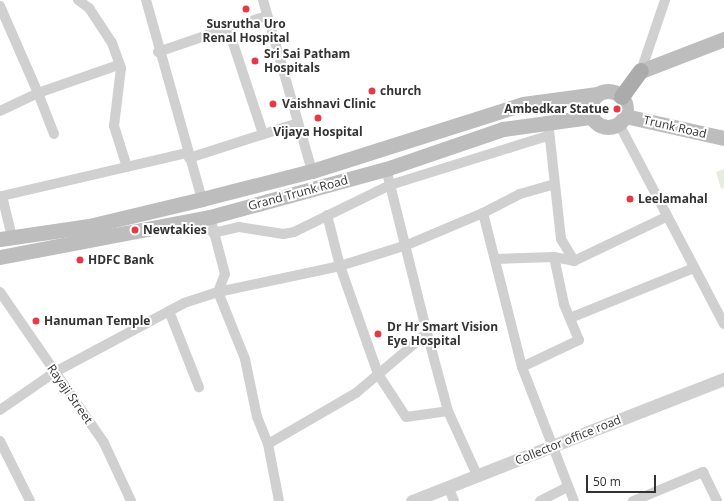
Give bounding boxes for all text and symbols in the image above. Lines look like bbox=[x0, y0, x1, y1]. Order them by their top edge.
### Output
marker: Susrutha Uro Renal Hospital bbox=[240, 3, 252, 15]
place label: Susrutha Uro Renal Hospital bbox=[203, 17, 289, 45]
place label: Sri Sai Patham Hospitals bbox=[264, 47, 350, 75]
marker: Sri Sai Patham Hospitals bbox=[249, 55, 261, 67]
place label: church bbox=[380, 84, 421, 98]
marker: church bbox=[367, 86, 377, 96]
place label: Vaishnavi Clinic bbox=[282, 97, 376, 111]
marker: Vaishnavi Clinic bbox=[267, 98, 279, 110]
place label: Ambedkar Statue bbox=[504, 102, 609, 116]
marker: Ambedkar Statue bbox=[612, 104, 622, 114]
marker: Vijaya Hospital bbox=[312, 112, 324, 124]
street label: Trunk Road bbox=[642, 113, 708, 141]
place label: Vijaya Hospital bbox=[273, 125, 363, 139]
street label: Grand Trunk Road bbox=[247, 173, 349, 213]
place label: Leelamahal bbox=[638, 192, 708, 206]
marker: Leelamahal bbox=[625, 194, 635, 204]
place label: Newtakies bbox=[143, 223, 207, 237]
marker: Newtakies bbox=[130, 225, 140, 235]
place label: HDFC Bank bbox=[88, 253, 154, 267]
marker: HDFC Bank bbox=[75, 255, 85, 265]
place label: Hanuman Temple bbox=[44, 314, 150, 328]
marker: Hanuman Temple bbox=[31, 316, 41, 326]
place label: Dr Hr Smart Vision Eye Hospital bbox=[387, 320, 498, 348]
marker: Dr Hr Smart Vision Eye Hospital bbox=[372, 328, 384, 340]
street label: Rayaji Street bbox=[44, 361, 96, 427]
street label: Collector office road bbox=[513, 412, 623, 468]
scale bar bbox=[588, 467, 658, 493]
text: 50 m bbox=[593, 473, 621, 490]

